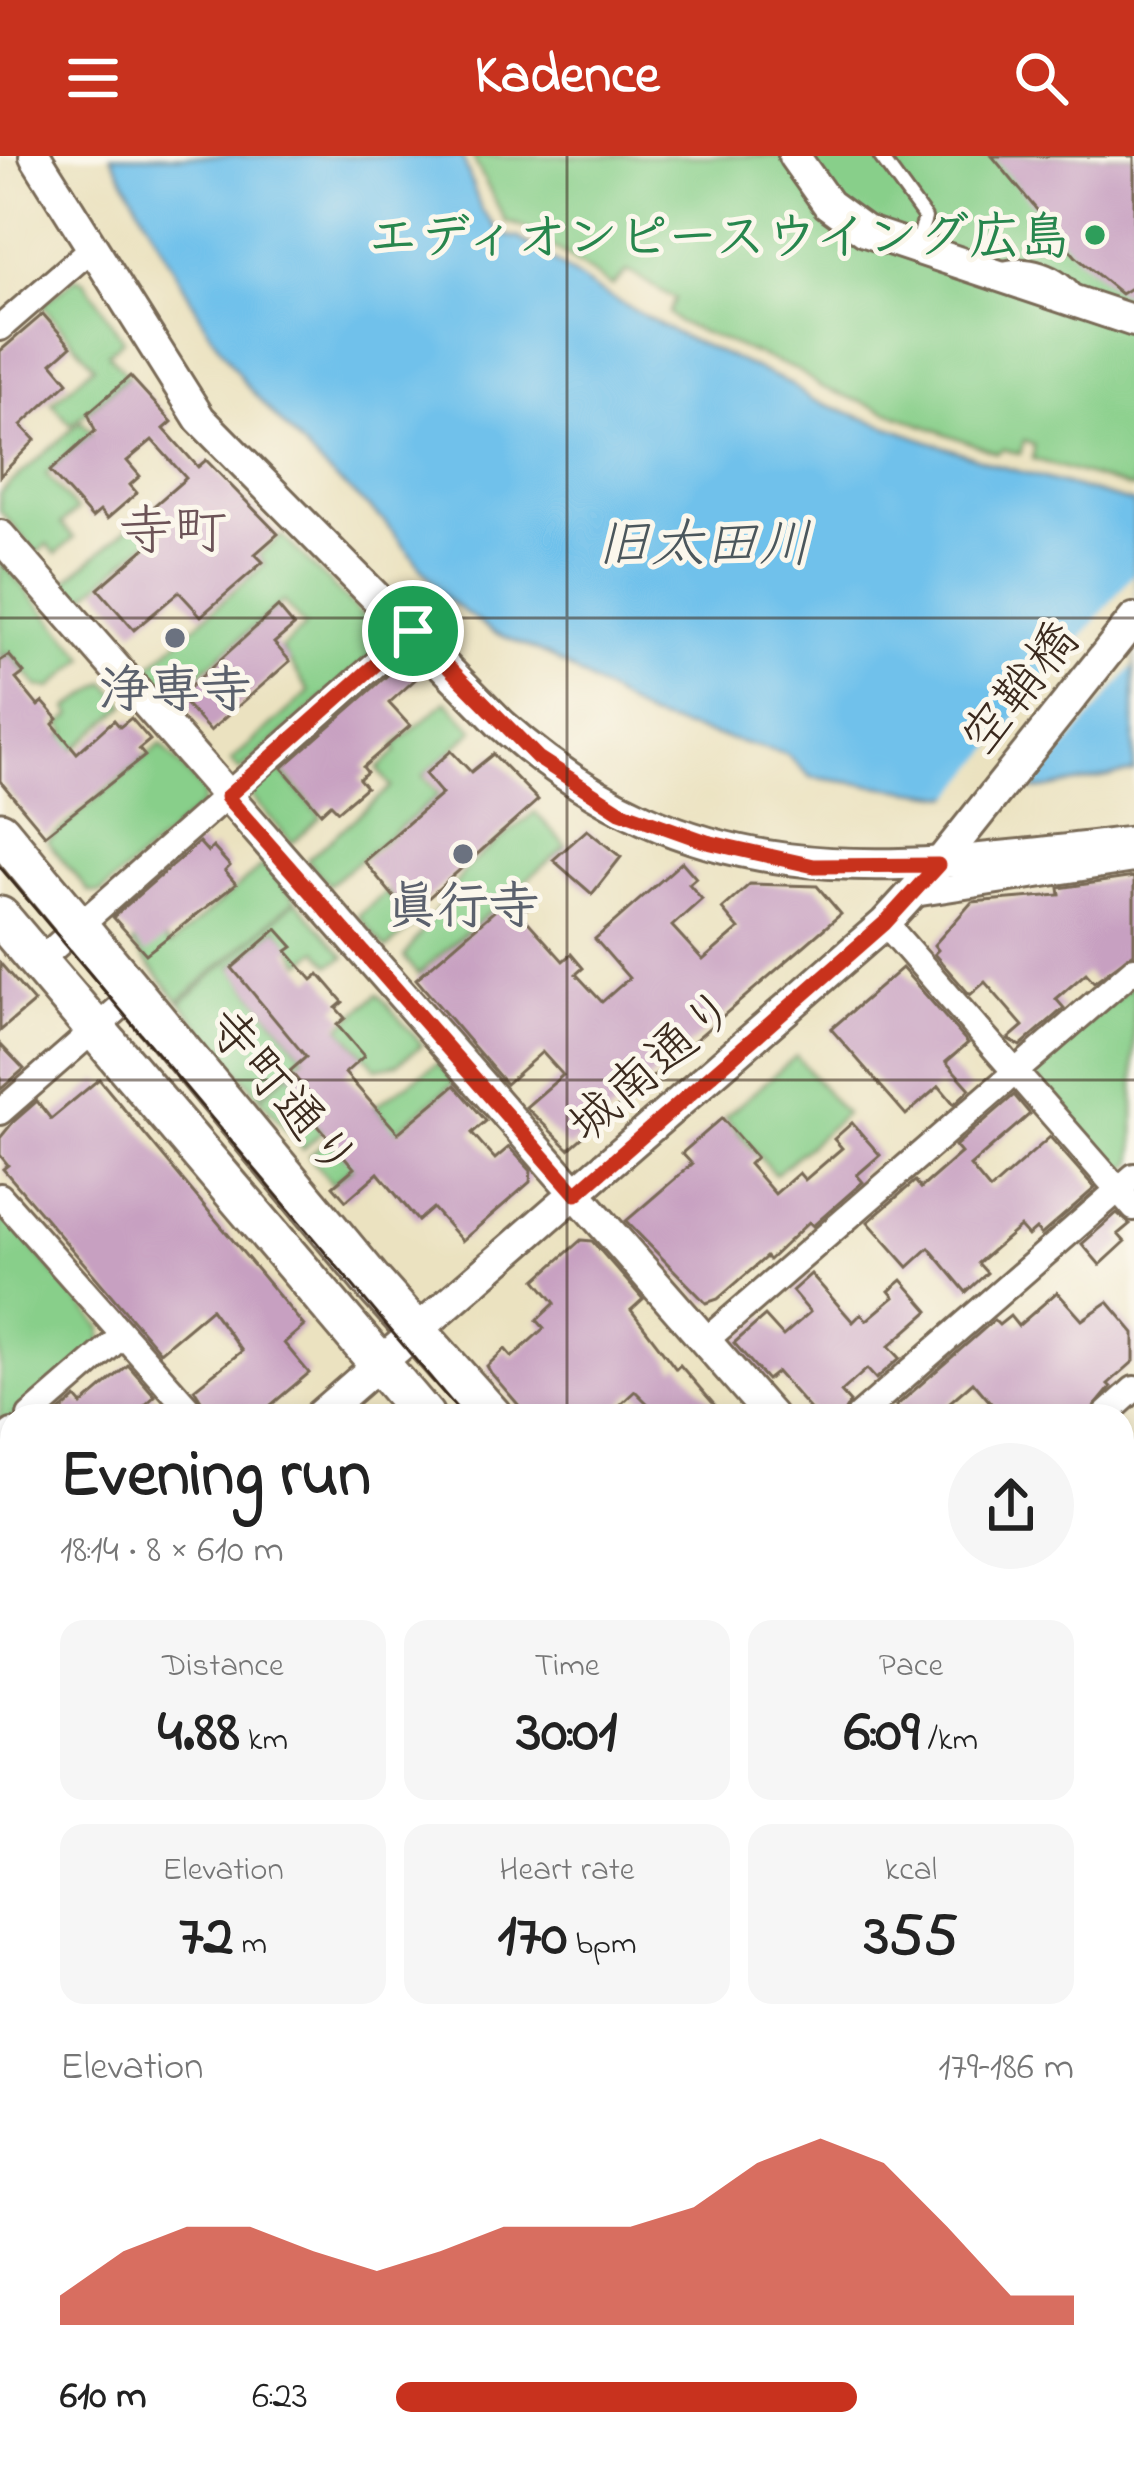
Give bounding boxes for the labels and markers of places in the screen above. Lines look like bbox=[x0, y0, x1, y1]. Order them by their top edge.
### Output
place label: エディオンピースウイング広島 bbox=[367, 203, 1071, 278]
marker: エディオンピースウイング広島 bbox=[1082, 222, 1108, 248]
pin bbox=[362, 580, 464, 682]
marker: 浄専寺 bbox=[162, 625, 188, 651]
place label: 浄専寺 bbox=[98, 656, 252, 731]
marker: 眞行寺 bbox=[450, 841, 476, 867]
place label: 眞行寺 bbox=[386, 872, 540, 947]

